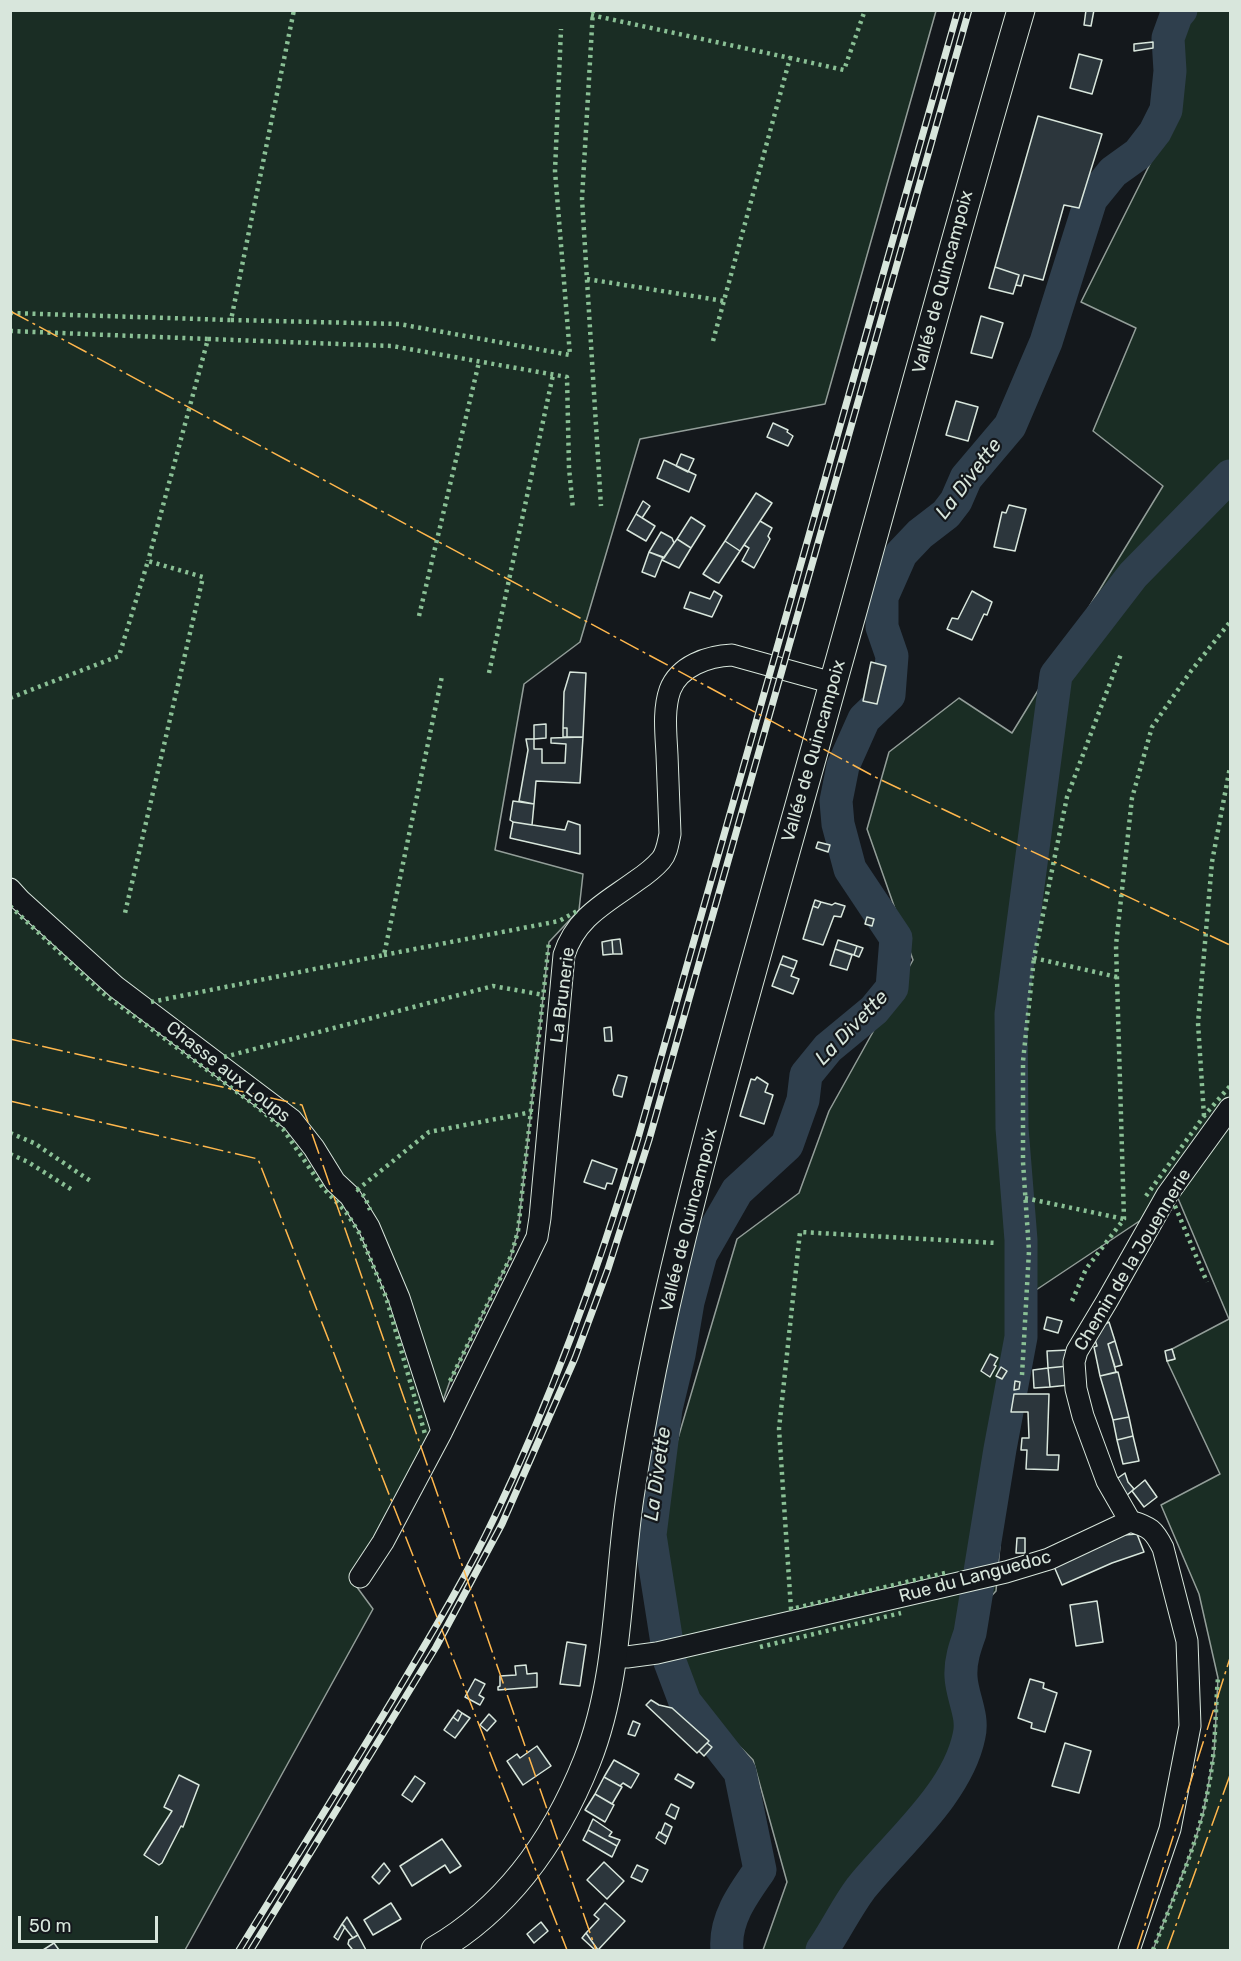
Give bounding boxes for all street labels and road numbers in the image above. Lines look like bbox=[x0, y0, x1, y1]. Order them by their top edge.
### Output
street label: Vallée de Quincampoix bbox=[908, 188, 978, 376]
street label: Vallée de Quincampoix bbox=[778, 657, 850, 845]
street label: La Brunerie bbox=[546, 946, 580, 1044]
street label: Chasse aux Loups bbox=[162, 1017, 294, 1127]
street label: Vallée de Quincampoix bbox=[656, 1126, 722, 1314]
street label: Chemin de la Jouennerie bbox=[1070, 1165, 1196, 1355]
street label: Rue du Languedoc bbox=[897, 1546, 1053, 1608]

